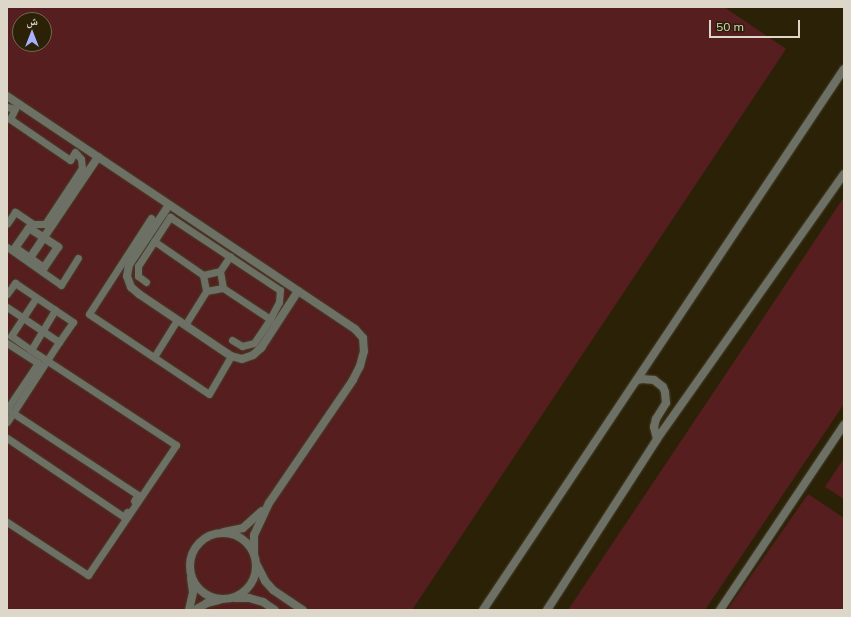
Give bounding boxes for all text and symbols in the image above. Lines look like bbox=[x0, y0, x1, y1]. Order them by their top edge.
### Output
north arrow bbox=[12, 12, 52, 52]
scale bar bbox=[711, 12, 802, 38]
text: ش bbox=[26, 14, 38, 28]
text: 50 m bbox=[716, 19, 744, 34]

